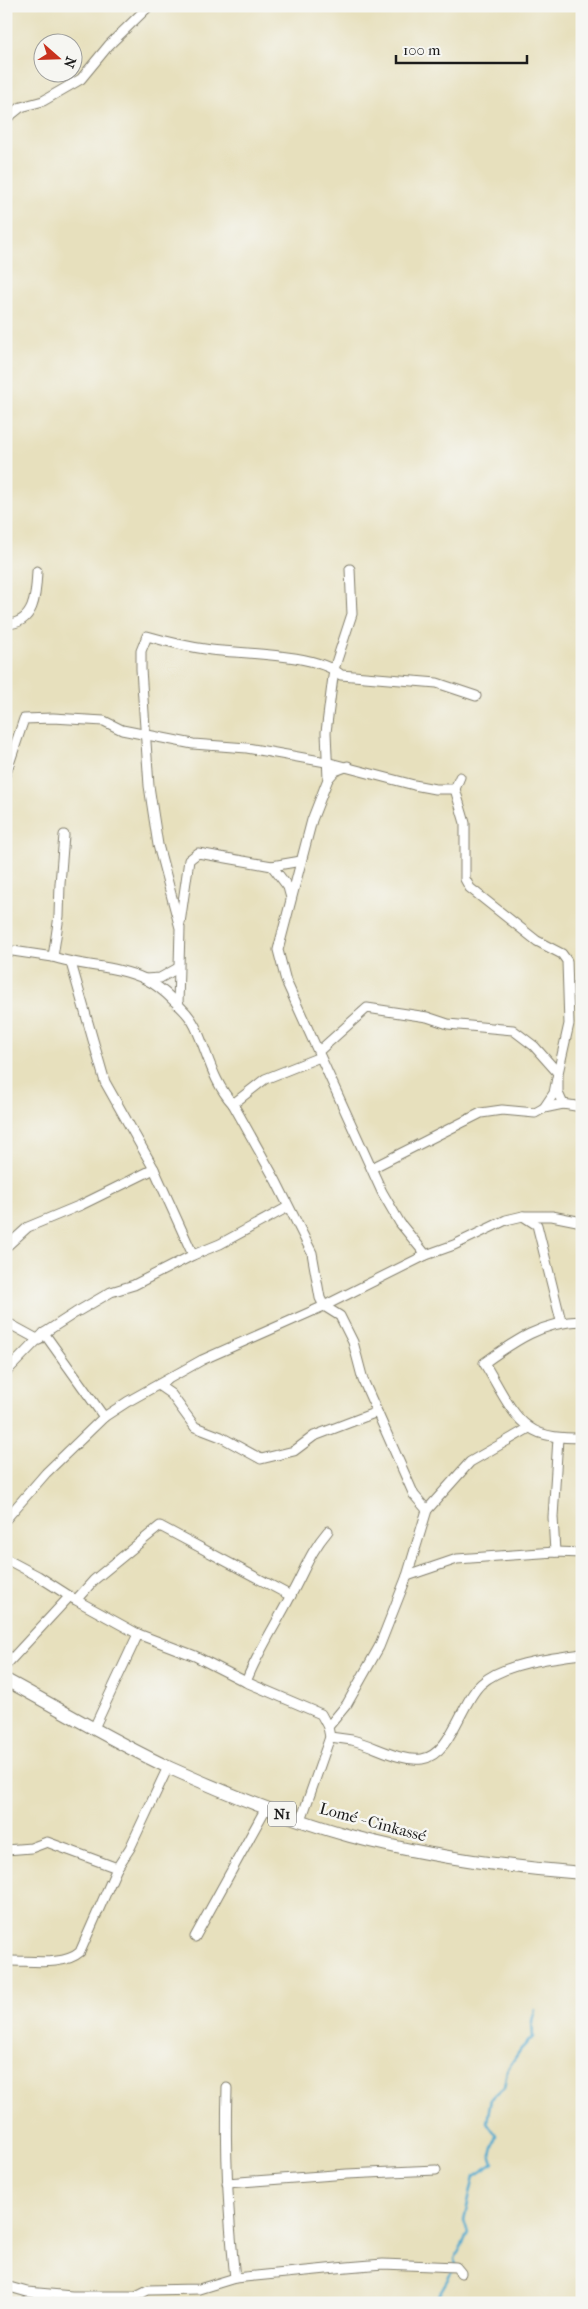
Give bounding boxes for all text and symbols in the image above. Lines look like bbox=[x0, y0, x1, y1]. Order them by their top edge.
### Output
north arrow bbox=[32, 32, 82, 82]
scale bar bbox=[396, 32, 527, 64]
text: 100 m bbox=[403, 41, 441, 59]
text: N bbox=[60, 54, 80, 71]
street label: Lomé - Cinkassé bbox=[317, 1799, 429, 1845]
road number: N1 bbox=[268, 1802, 296, 1826]

